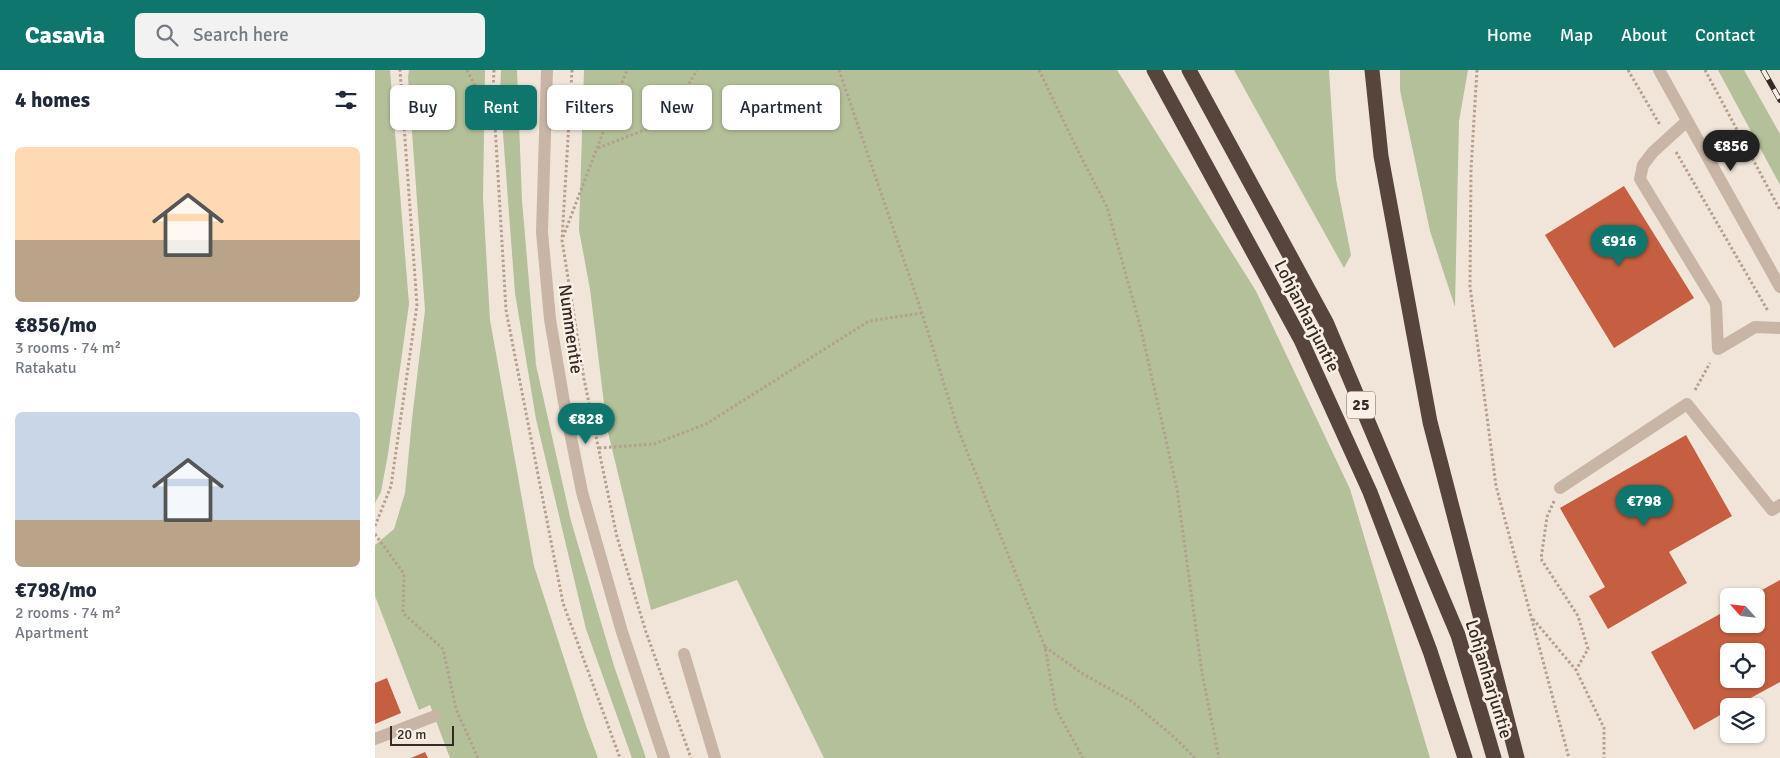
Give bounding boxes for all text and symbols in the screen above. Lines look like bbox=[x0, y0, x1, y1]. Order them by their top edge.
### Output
search box bbox=[135, 13, 485, 58]
text: Casavia bbox=[25, 20, 105, 50]
icon: search bbox=[153, 21, 181, 49]
text: Search here bbox=[193, 23, 289, 47]
text: Home bbox=[1487, 24, 1532, 46]
text: Map bbox=[1560, 24, 1593, 46]
text: About bbox=[1621, 24, 1667, 46]
text: Contact bbox=[1695, 24, 1755, 46]
chip: Buy bbox=[390, 85, 455, 130]
chip: Rent bbox=[465, 85, 537, 130]
chip: Filters bbox=[547, 85, 632, 130]
chip: New bbox=[642, 85, 712, 130]
chip: Apartment bbox=[722, 85, 840, 130]
icon: filters bbox=[332, 86, 360, 114]
text: 4 homes bbox=[15, 87, 90, 113]
pin: €856 bbox=[1701, 129, 1761, 172]
text: €856 bbox=[1714, 136, 1748, 156]
icon: home bbox=[143, 180, 233, 270]
pin: €916 bbox=[1589, 224, 1649, 267]
text: €916 bbox=[1602, 231, 1636, 251]
street label: Lohjanharjuntie bbox=[1269, 256, 1345, 376]
street label: Nummentie bbox=[554, 283, 588, 375]
text: €856/mo bbox=[15, 312, 97, 338]
text: 3 rooms · 74 m² bbox=[15, 338, 121, 358]
text: Ratakatu bbox=[15, 358, 76, 378]
road number: 25 bbox=[1347, 392, 1375, 418]
pin: €828 bbox=[556, 402, 616, 445]
text: €828 bbox=[569, 409, 603, 429]
icon: home bbox=[143, 445, 233, 535]
pin: €798 bbox=[1614, 484, 1674, 527]
text: €798 bbox=[1627, 491, 1661, 511]
text: €798/mo bbox=[15, 577, 97, 603]
north arrow bbox=[1720, 588, 1765, 632]
map controls bbox=[1720, 588, 1765, 743]
text: 2 rooms · 74 m² bbox=[15, 603, 121, 623]
street label: Lohjanharjuntie bbox=[1461, 617, 1517, 741]
text: Apartment bbox=[15, 623, 88, 643]
button: locate bbox=[1720, 643, 1765, 688]
button: layers bbox=[1720, 698, 1765, 743]
scale bar bbox=[390, 723, 454, 746]
text: 20 m bbox=[397, 726, 426, 743]

